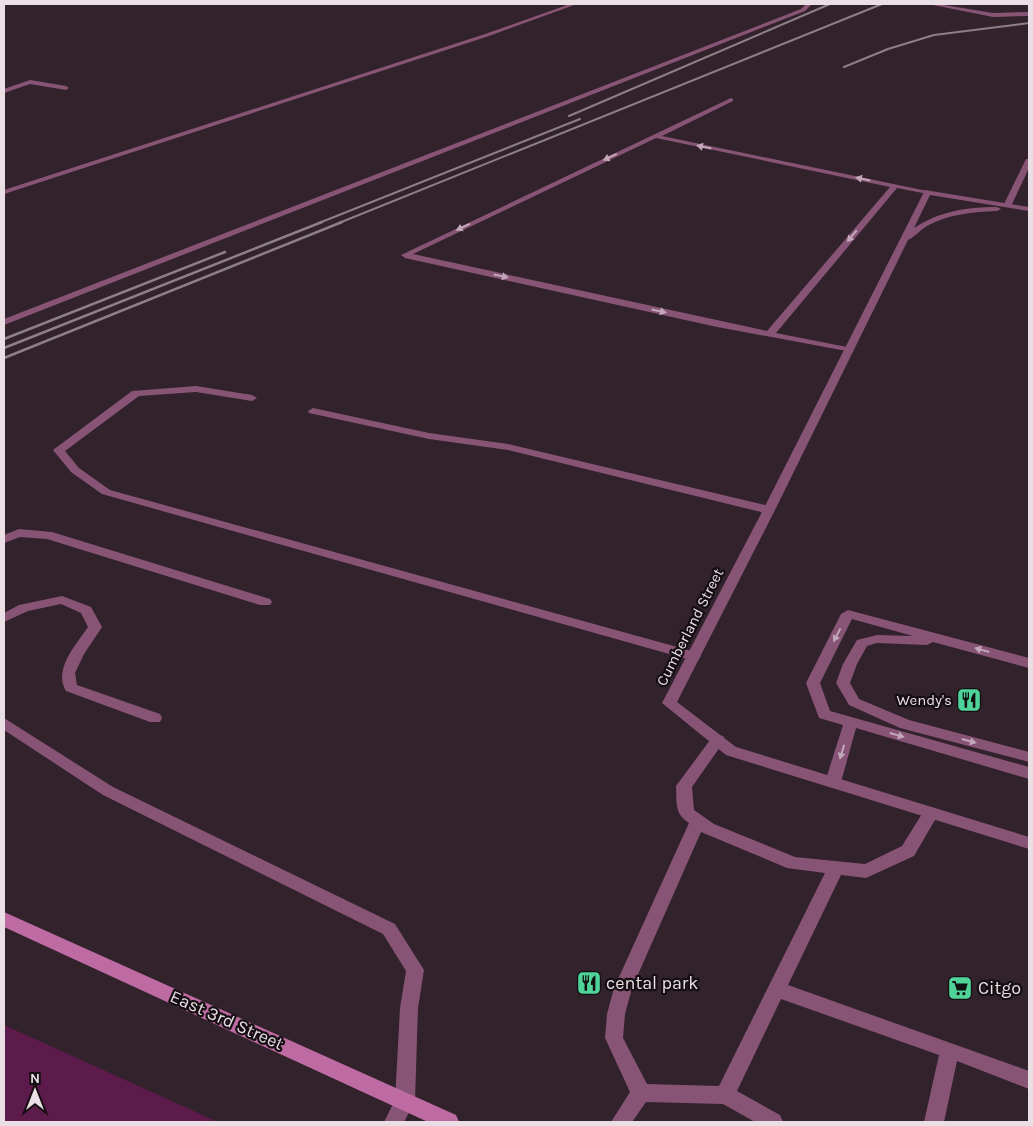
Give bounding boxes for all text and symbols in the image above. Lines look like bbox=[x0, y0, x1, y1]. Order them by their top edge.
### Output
one-way arrow bbox=[695, 142, 711, 150]
one-way arrow bbox=[603, 154, 617, 162]
one-way arrow bbox=[855, 175, 871, 183]
one-way arrow bbox=[456, 224, 470, 232]
one-way arrow bbox=[847, 230, 858, 243]
one-way arrow bbox=[493, 272, 508, 280]
one-way arrow bbox=[652, 307, 667, 315]
street label: Cumberland Street bbox=[653, 565, 728, 689]
one-way arrow bbox=[833, 628, 841, 642]
one-way arrow bbox=[975, 646, 990, 654]
restaurant icon: Wendy's bbox=[956, 687, 982, 713]
place label: Wendy's bbox=[897, 691, 952, 709]
one-way arrow bbox=[889, 732, 904, 740]
one-way arrow bbox=[962, 738, 977, 746]
one-way arrow bbox=[838, 745, 846, 760]
restaurant icon: cental park bbox=[576, 970, 602, 996]
place label: cental park bbox=[606, 972, 698, 994]
supermarket icon: Citgo bbox=[947, 975, 973, 1001]
place label: Citgo bbox=[978, 977, 1021, 999]
street label: East 3rd Street bbox=[167, 985, 287, 1055]
north arrow bbox=[10, 1066, 60, 1116]
text: N bbox=[30, 1070, 40, 1087]

